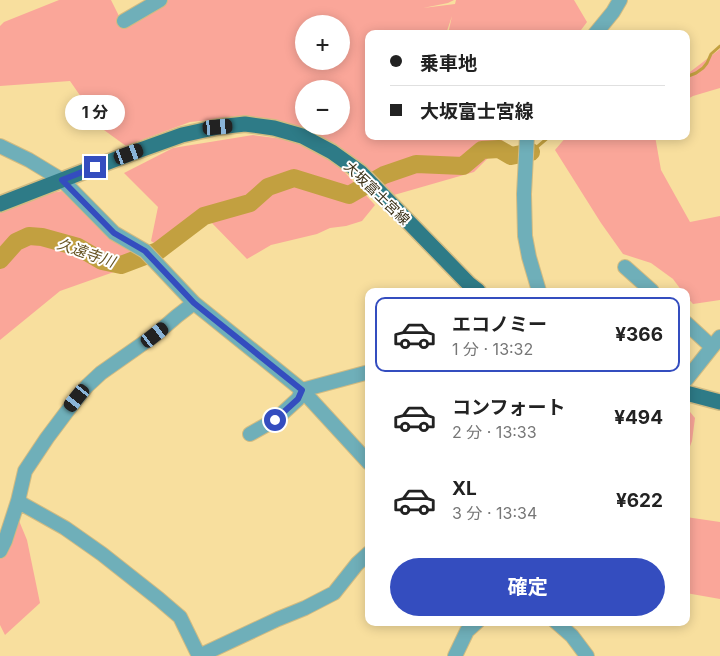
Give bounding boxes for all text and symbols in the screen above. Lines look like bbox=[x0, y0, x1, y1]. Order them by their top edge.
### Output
map controls bbox=[295, 15, 350, 135]
button: + bbox=[295, 15, 350, 70]
text: 乗車地 bbox=[420, 52, 477, 75]
button: − bbox=[295, 80, 350, 135]
callout: 1 分 bbox=[65, 94, 125, 130]
text: 大坂富士宮線 bbox=[420, 100, 534, 123]
text: 1 分 bbox=[82, 102, 108, 122]
car bbox=[202, 118, 233, 136]
car bbox=[112, 142, 145, 166]
route end bbox=[84, 156, 106, 178]
street label: 大坂富士宮線 bbox=[341, 157, 413, 228]
water label: 久遠寺川 bbox=[55, 234, 120, 272]
icon: car bbox=[392, 312, 437, 357]
text: エコノミー bbox=[452, 313, 547, 336]
car bbox=[138, 320, 171, 350]
text: ¥366 bbox=[615, 323, 663, 346]
text: 1 分 · 13:32 bbox=[452, 339, 533, 359]
car bbox=[61, 382, 92, 414]
icon: car bbox=[392, 395, 437, 440]
text: コンフォート bbox=[452, 396, 565, 419]
text: ¥494 bbox=[614, 406, 663, 429]
route start bbox=[264, 409, 286, 431]
text: 2 分 · 13:33 bbox=[452, 422, 537, 442]
text: XL bbox=[452, 477, 477, 500]
icon: car bbox=[392, 478, 437, 523]
text: ¥622 bbox=[616, 489, 663, 512]
text: 3 分 · 13:34 bbox=[452, 503, 537, 523]
button: 確定 bbox=[390, 558, 665, 616]

